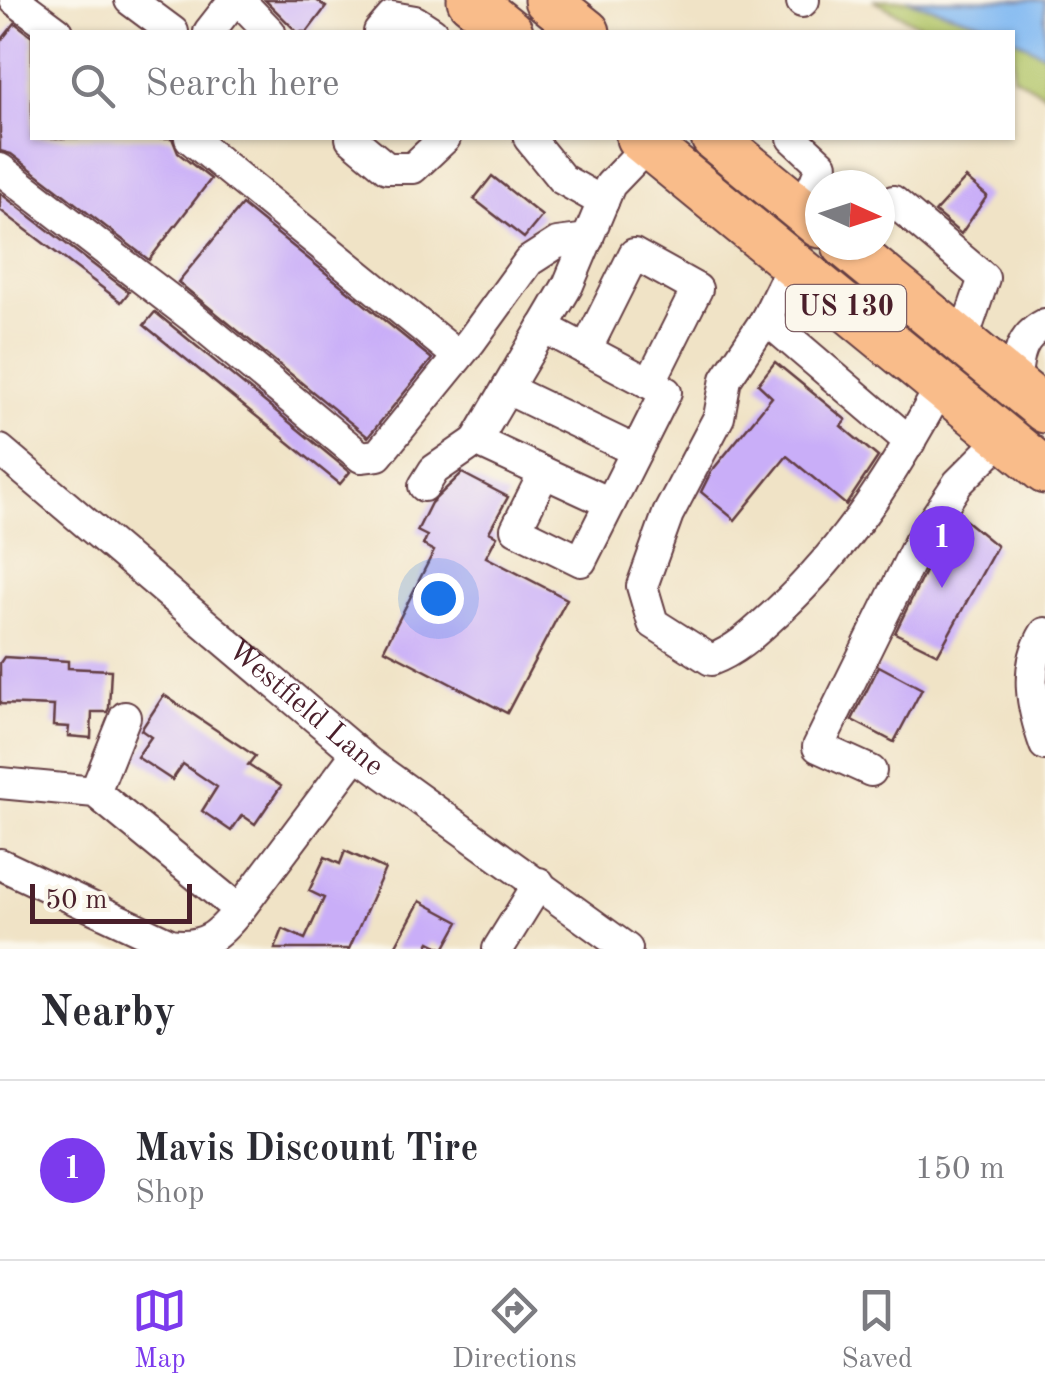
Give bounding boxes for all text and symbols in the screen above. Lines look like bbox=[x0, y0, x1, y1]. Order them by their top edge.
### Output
search box bbox=[30, 30, 1015, 140]
icon: search bbox=[65, 58, 120, 113]
text: Search here bbox=[145, 66, 340, 104]
north arrow bbox=[805, 170, 895, 260]
road number: US 130 bbox=[786, 285, 906, 331]
pin: 1 bbox=[910, 506, 974, 588]
your location bbox=[413, 573, 464, 624]
street label: Westfield Lane bbox=[222, 635, 388, 782]
scale bar bbox=[30, 879, 192, 924]
text: 50 m bbox=[45, 887, 108, 915]
text: Nearby bbox=[40, 993, 176, 1035]
text: Mavis Discount Tire bbox=[135, 1131, 478, 1169]
text: 1 bbox=[63, 1154, 82, 1186]
text: 150 m bbox=[915, 1154, 1005, 1186]
text: Shop bbox=[135, 1178, 205, 1210]
tab: Map bbox=[132, 1283, 187, 1378]
tab: Directions bbox=[452, 1283, 577, 1378]
tab: Saved bbox=[841, 1283, 913, 1378]

